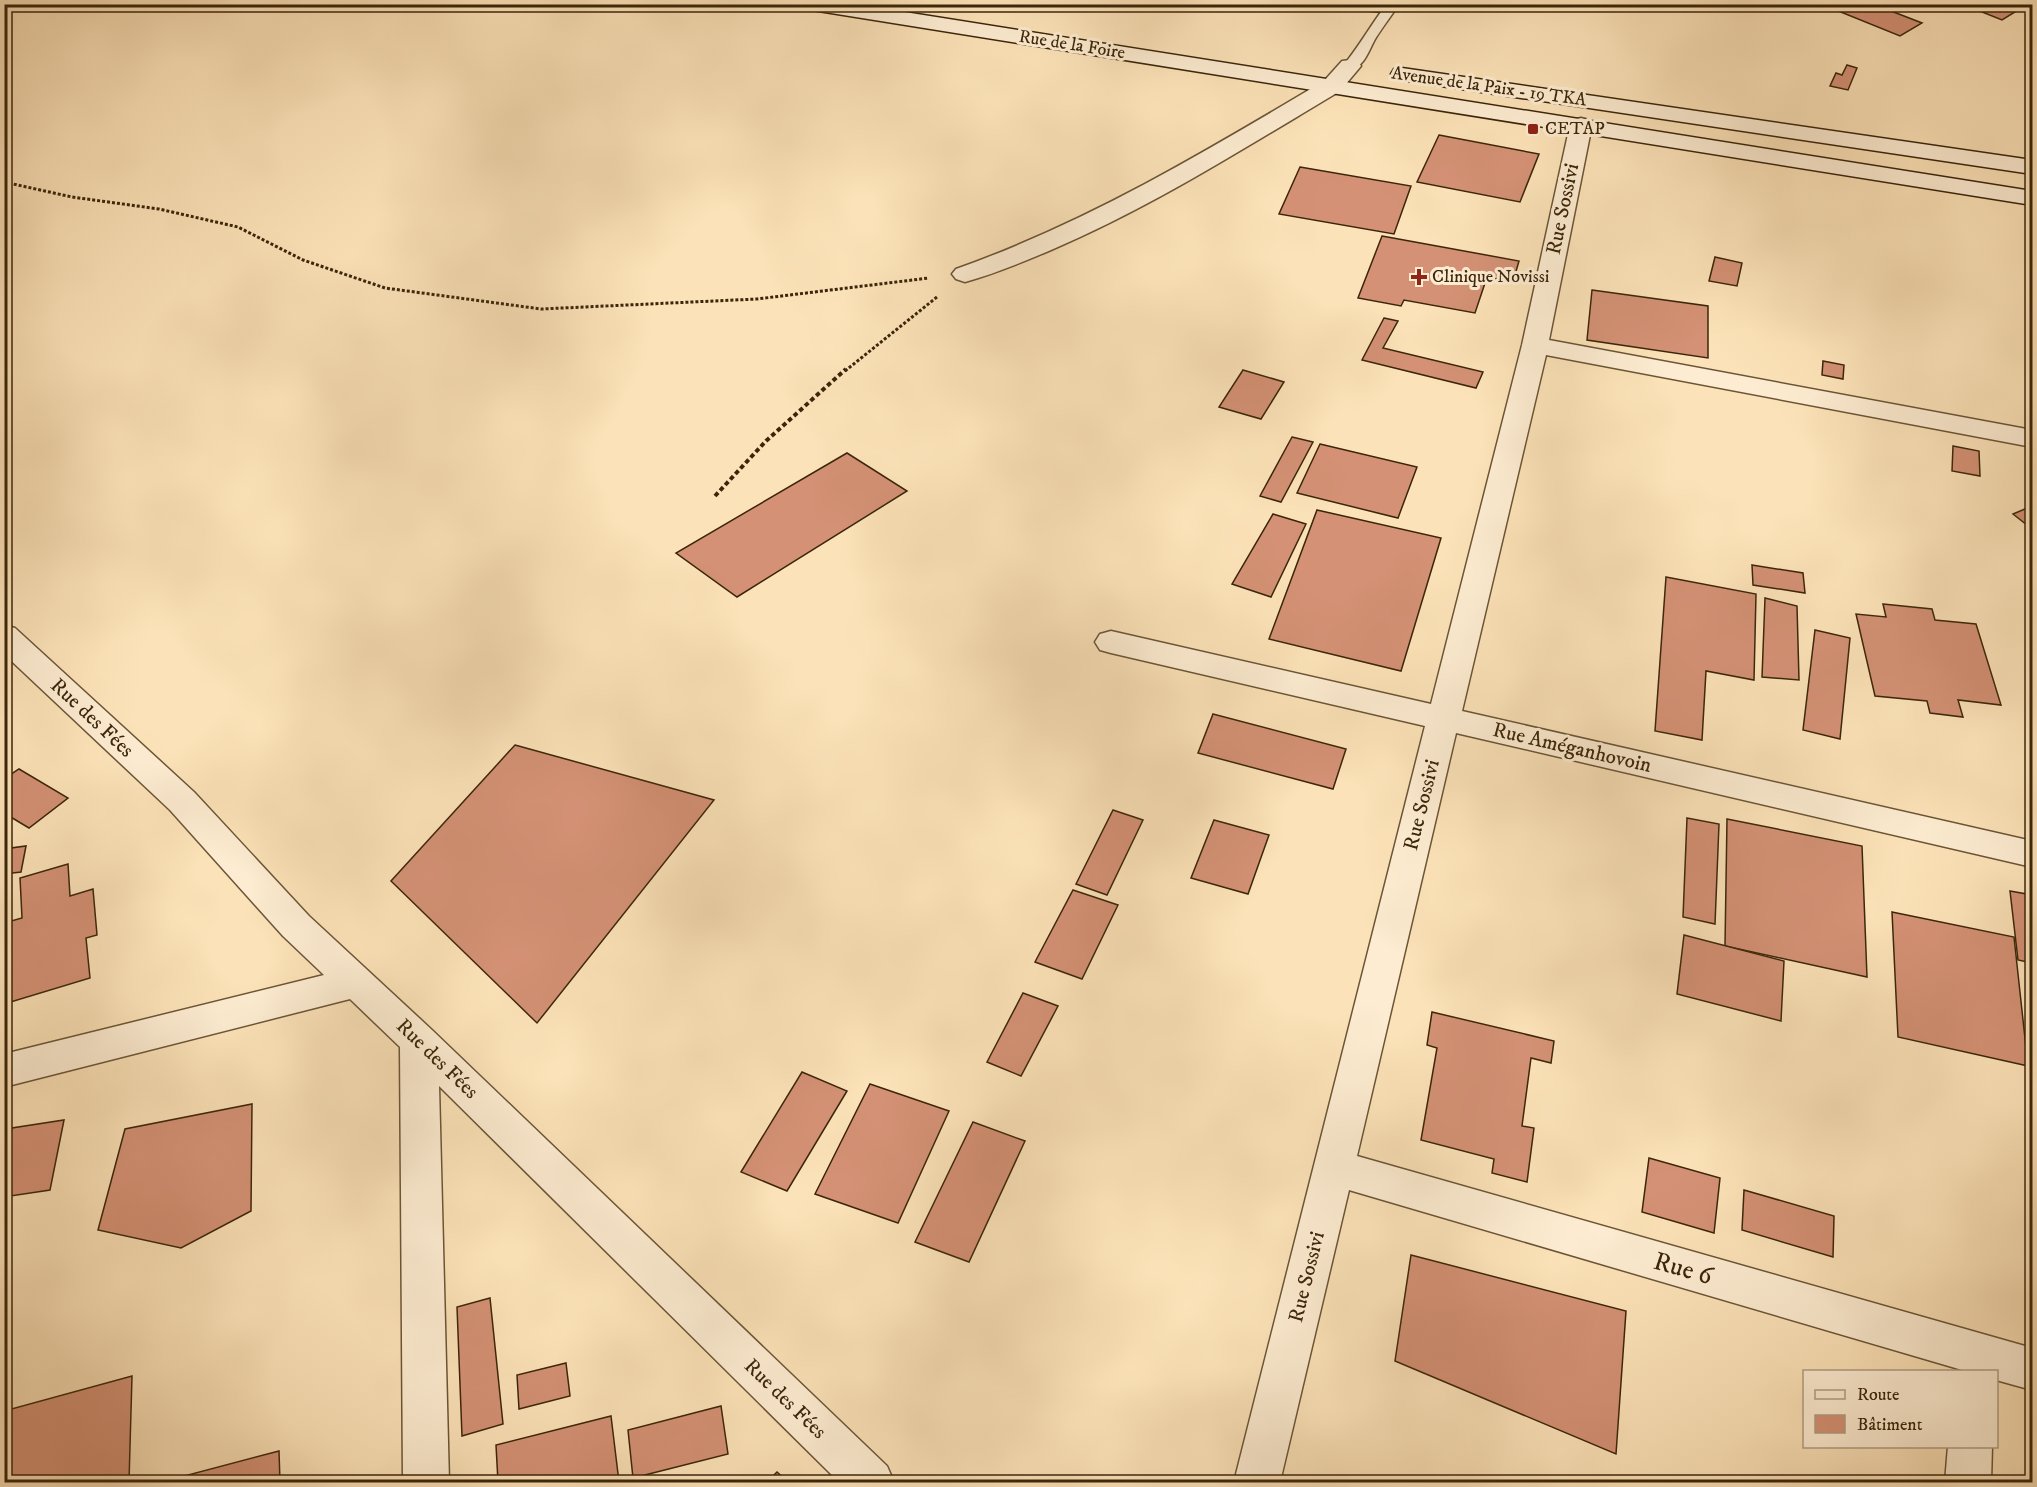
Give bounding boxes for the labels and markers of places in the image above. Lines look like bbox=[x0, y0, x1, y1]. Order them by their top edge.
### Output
place label: CETAP bbox=[1545, 118, 1605, 140]
marker: CETAP bbox=[1526, 122, 1540, 136]
place label: Clinique Novissi bbox=[1432, 266, 1549, 288]
marker: Clinique Novissi bbox=[1410, 268, 1428, 286]

